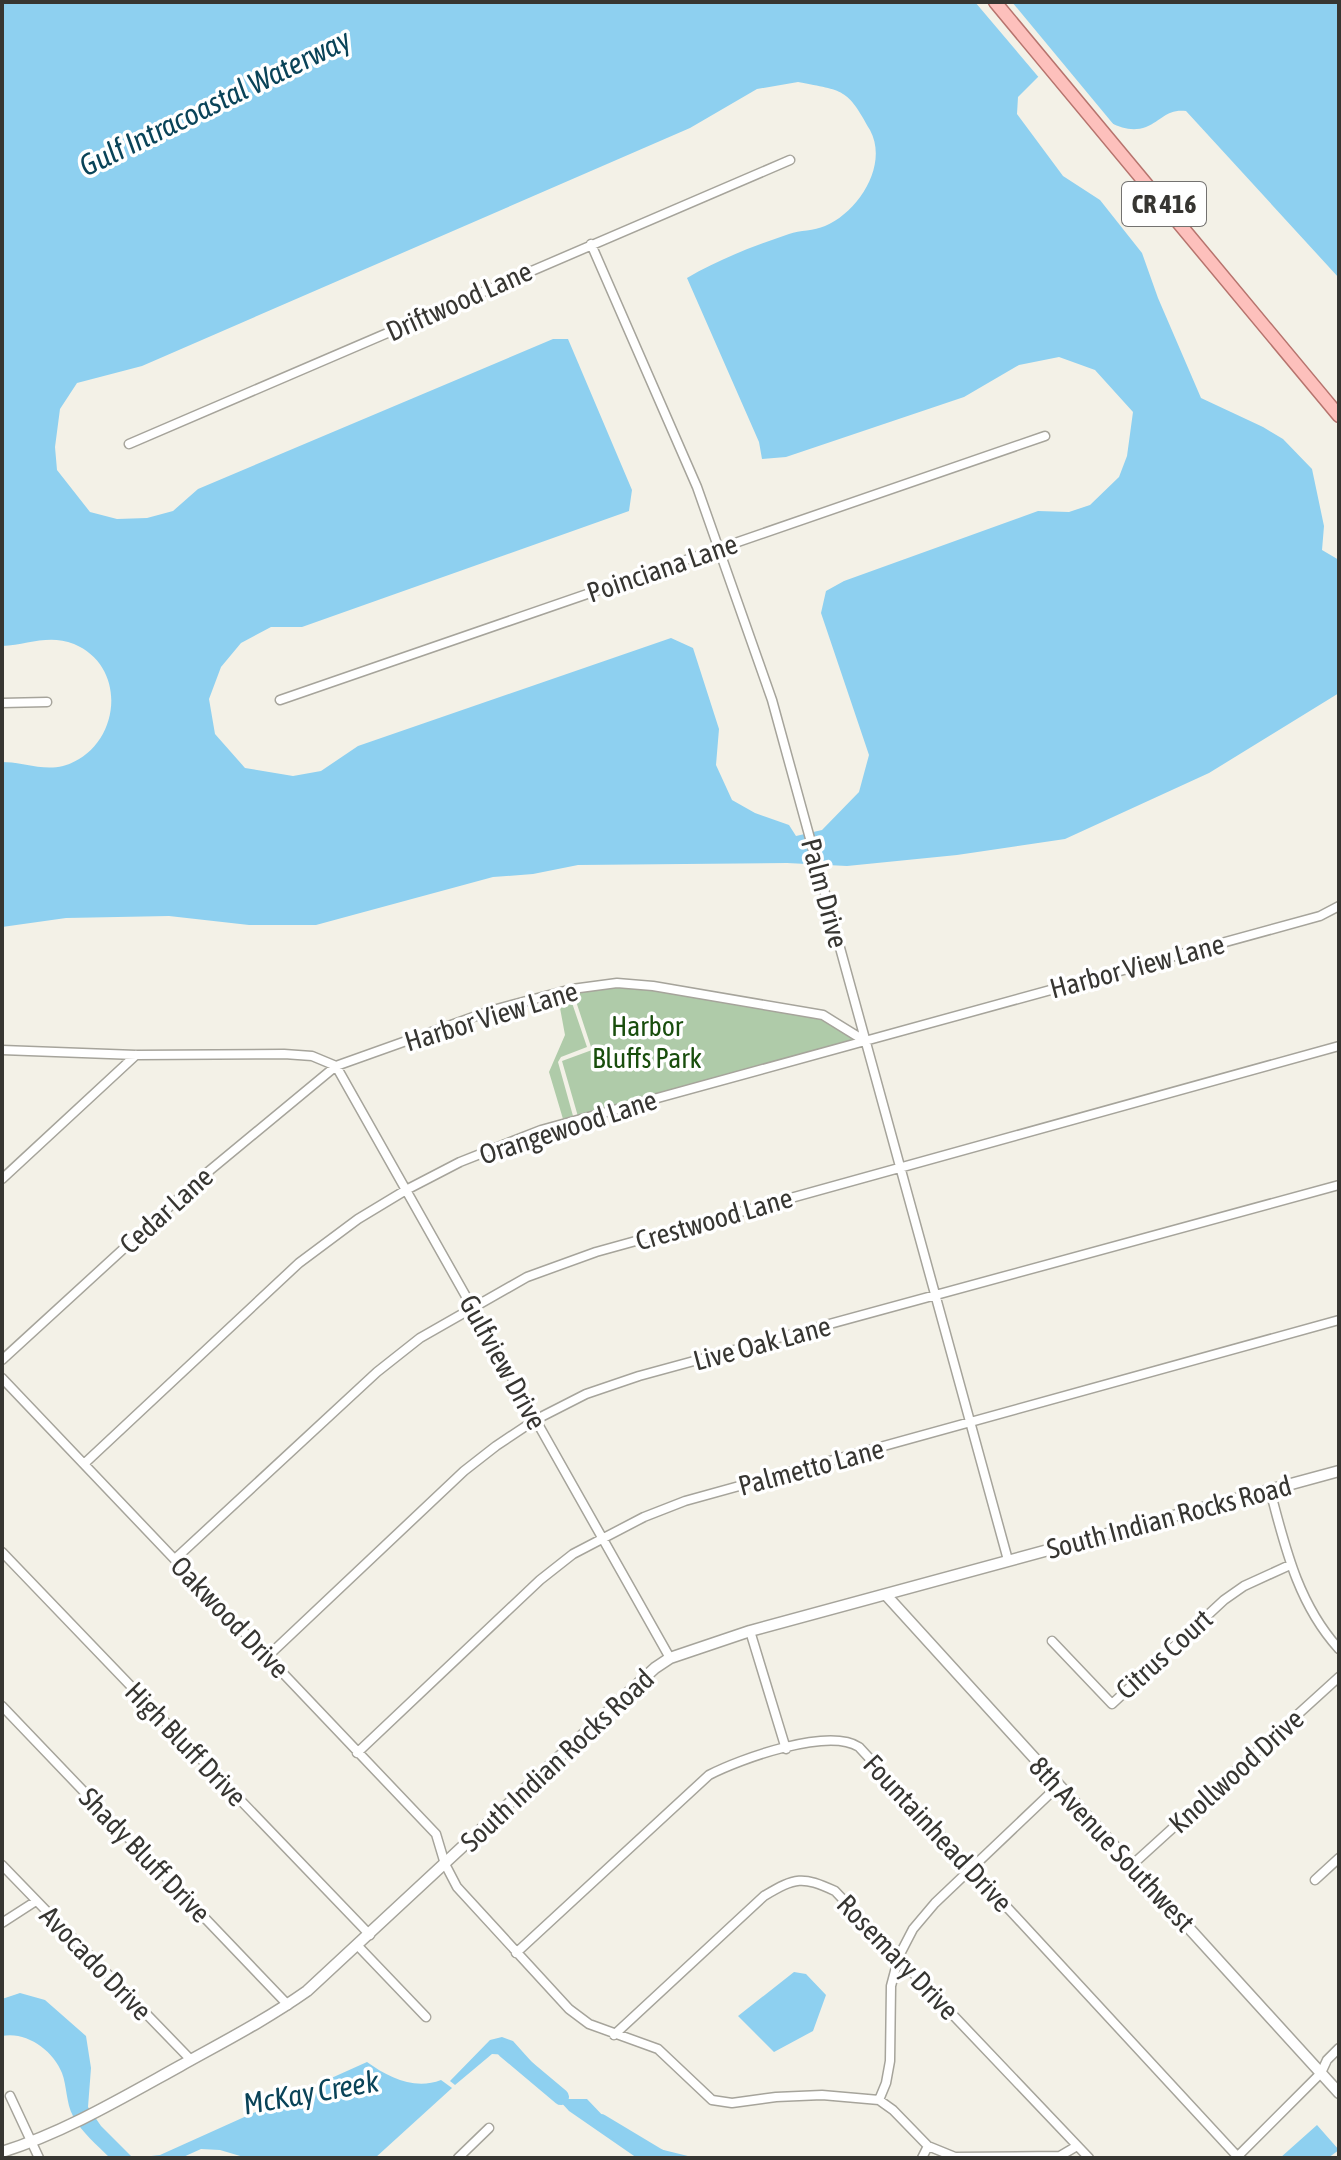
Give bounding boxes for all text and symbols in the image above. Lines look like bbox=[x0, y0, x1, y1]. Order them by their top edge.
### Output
water label: Gulf Intracoastal Waterway bbox=[74, 21, 356, 182]
road number: CR 416 bbox=[1122, 182, 1206, 226]
street label: Driftwood Lane bbox=[381, 255, 537, 347]
street label: Poinciana Lane bbox=[583, 527, 741, 609]
street label: Palm Drive bbox=[795, 835, 855, 951]
street label: Harbor View Lane bbox=[1046, 927, 1228, 1005]
street label: Harbor View Lane bbox=[401, 974, 581, 1058]
park label: Harbor Bluffs Park bbox=[592, 1010, 702, 1074]
street label: Orangewood Lane bbox=[475, 1083, 661, 1171]
street label: Cedar Lane bbox=[113, 1160, 219, 1260]
street label: Crestwood Lane bbox=[632, 1181, 796, 1257]
street label: Gulfview Drive bbox=[453, 1289, 553, 1435]
street label: Live Oak Lane bbox=[690, 1309, 834, 1377]
street label: Palmetto Lane bbox=[735, 1432, 887, 1502]
street label: South Indian Rocks Road bbox=[1043, 1469, 1295, 1565]
street label: Oakwood Drive bbox=[164, 1550, 296, 1684]
street label: Citrus Court bbox=[1109, 1603, 1219, 1705]
street label: South Indian Rocks Road bbox=[454, 1662, 660, 1858]
street label: High Bluff Drive bbox=[119, 1675, 253, 1813]
street label: Knollwood Drive bbox=[1162, 1702, 1310, 1840]
street label: Fountainhead Drive bbox=[857, 1748, 1019, 1918]
street label: 8th Avenue Southwest bbox=[1023, 1750, 1201, 1938]
street label: Shady Bluff Drive bbox=[73, 1781, 217, 1929]
street label: Rosemary Drive bbox=[831, 1888, 965, 2026]
street label: Avocado Drive bbox=[34, 1899, 158, 2027]
water label: McKay Creek bbox=[240, 2063, 382, 2121]

